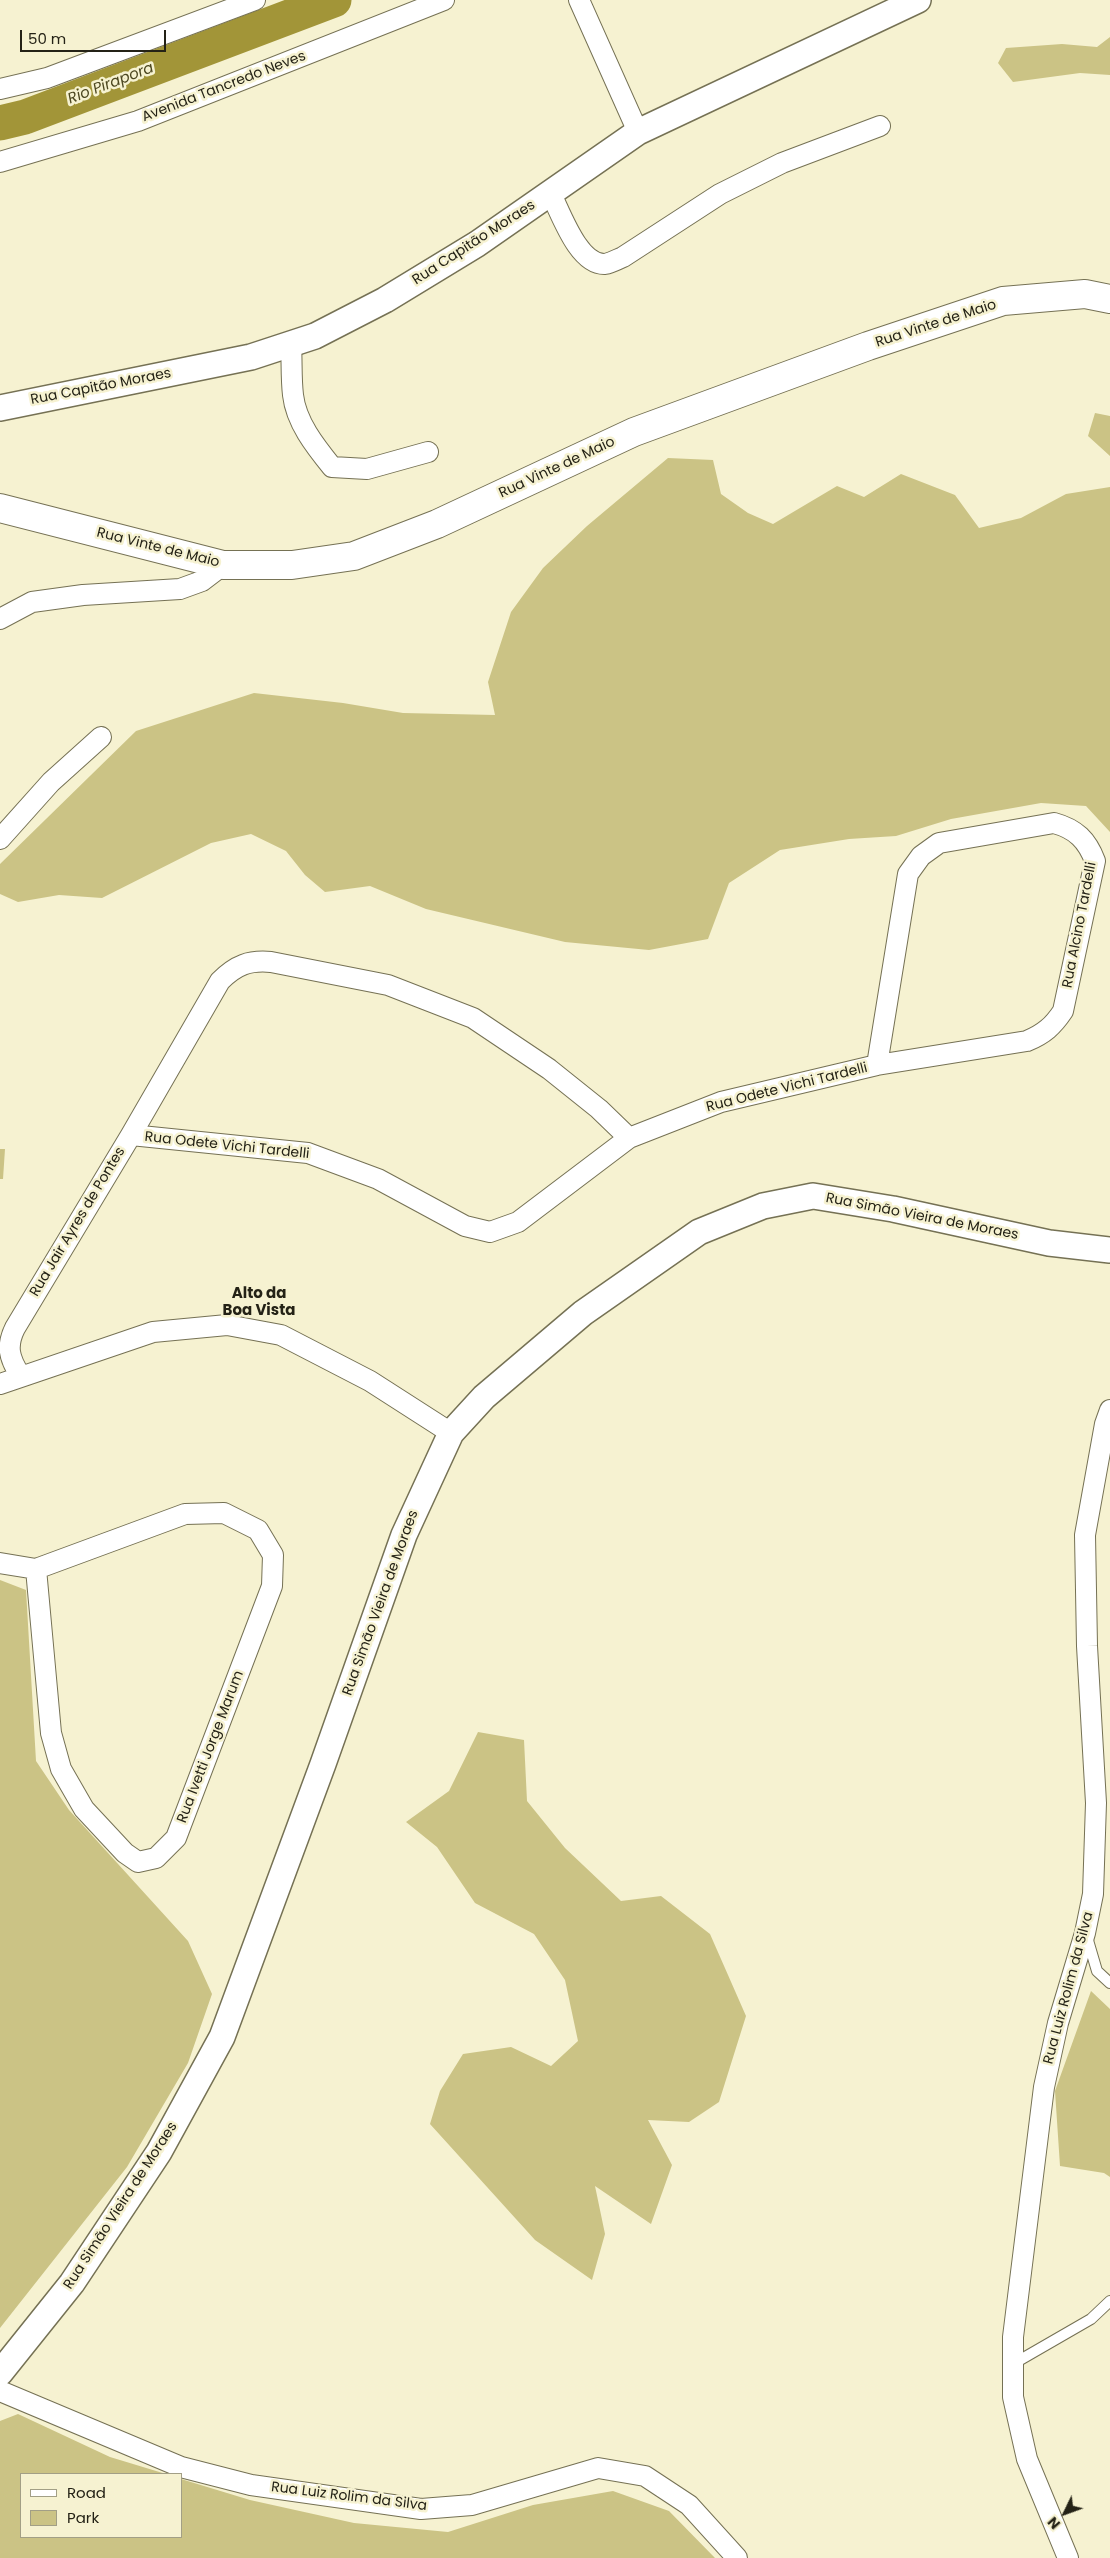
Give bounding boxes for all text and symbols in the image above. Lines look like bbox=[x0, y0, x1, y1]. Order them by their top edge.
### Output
scale bar bbox=[22, 20, 169, 52]
text: 50 m bbox=[28, 28, 66, 49]
street label: Avenida Tancredo Neves bbox=[140, 48, 308, 126]
water label: Rio Pirapora bbox=[66, 59, 156, 109]
street label: Rua Capitão Moraes bbox=[410, 197, 538, 289]
street label: Rua Vinte de Maio bbox=[874, 297, 998, 351]
street label: Rua Capitão Moraes bbox=[29, 365, 173, 409]
street label: Rua Vinte de Maio bbox=[496, 434, 618, 502]
street label: Rua Vinte de Maio bbox=[95, 525, 221, 571]
street label: Rua Alcino Tardelli bbox=[1060, 861, 1100, 989]
street label: Rua Odete Vichi Tardelli bbox=[705, 1060, 869, 1116]
street label: Rua Odete Vichi Tardelli bbox=[144, 1129, 310, 1163]
street label: Rua Jair Ayres de Pontes bbox=[27, 1144, 129, 1300]
street label: Rua Simão Vieira de Moraes bbox=[824, 1190, 1020, 1244]
district label: Alto da Boa Vista bbox=[223, 1285, 295, 1320]
street label: Rua Simão Vieira de Moraes bbox=[340, 1508, 422, 1698]
street label: Rua Ivetti Jorge Marum bbox=[174, 1669, 248, 1825]
street label: Rua Luiz Rolim da Silva bbox=[1041, 1910, 1097, 2066]
street label: Rua Simão Vieira de Moraes bbox=[61, 2119, 181, 2293]
legend bbox=[20, 2473, 182, 2538]
street label: Rua Luiz Rolim da Silva bbox=[270, 2479, 428, 2515]
text: Road bbox=[67, 2482, 106, 2503]
north arrow bbox=[1040, 2488, 1090, 2538]
text: Park bbox=[67, 2507, 99, 2528]
text: N bbox=[1043, 2512, 1065, 2534]

